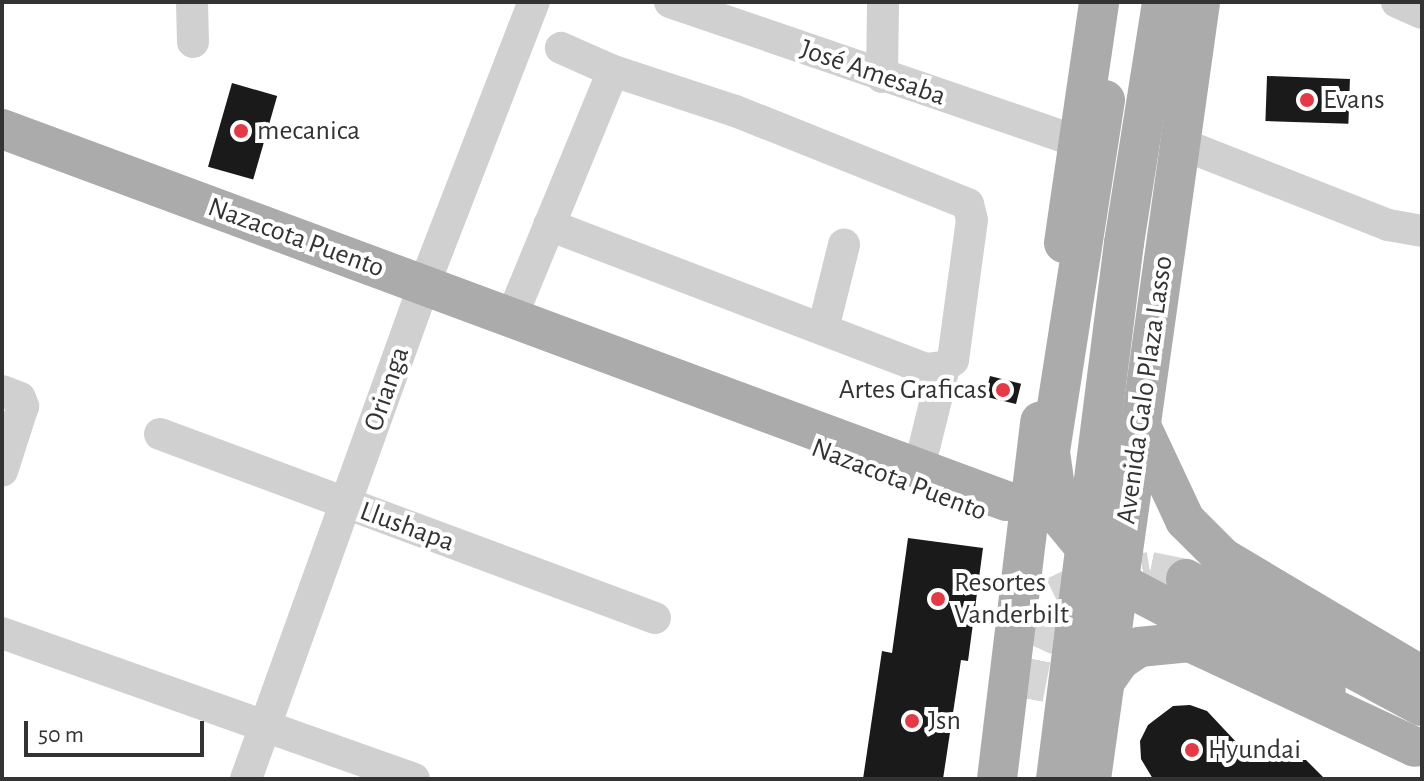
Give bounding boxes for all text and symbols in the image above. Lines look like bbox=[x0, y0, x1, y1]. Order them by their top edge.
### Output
street label: José Amesaba bbox=[796, 32, 950, 114]
place label: Evans bbox=[1323, 83, 1384, 117]
marker: Evans bbox=[1298, 91, 1316, 109]
place label: mecanica bbox=[257, 114, 360, 148]
marker: mecanica bbox=[232, 122, 250, 140]
street label: Nazacota Puento bbox=[203, 191, 389, 285]
street label: Avenida Galo Plaza Lasso bbox=[1110, 254, 1180, 526]
street label: Orianga bbox=[357, 342, 417, 436]
place label: Artes Graficas bbox=[839, 373, 987, 407]
marker: Artes Graficas bbox=[994, 381, 1012, 399]
street label: Nazacota Puento bbox=[807, 431, 991, 529]
street label: Llushapa bbox=[355, 494, 459, 560]
place label: Resortes Vanderbilt bbox=[954, 566, 1069, 632]
marker: Resortes Vanderbilt bbox=[929, 590, 947, 608]
place label: Jsn bbox=[928, 704, 961, 738]
scale bar bbox=[28, 705, 208, 755]
marker: Jsn bbox=[903, 712, 921, 730]
text: 50 m bbox=[38, 723, 84, 747]
place label: Hyundai bbox=[1208, 733, 1301, 767]
marker: Hyundai bbox=[1183, 741, 1201, 759]

